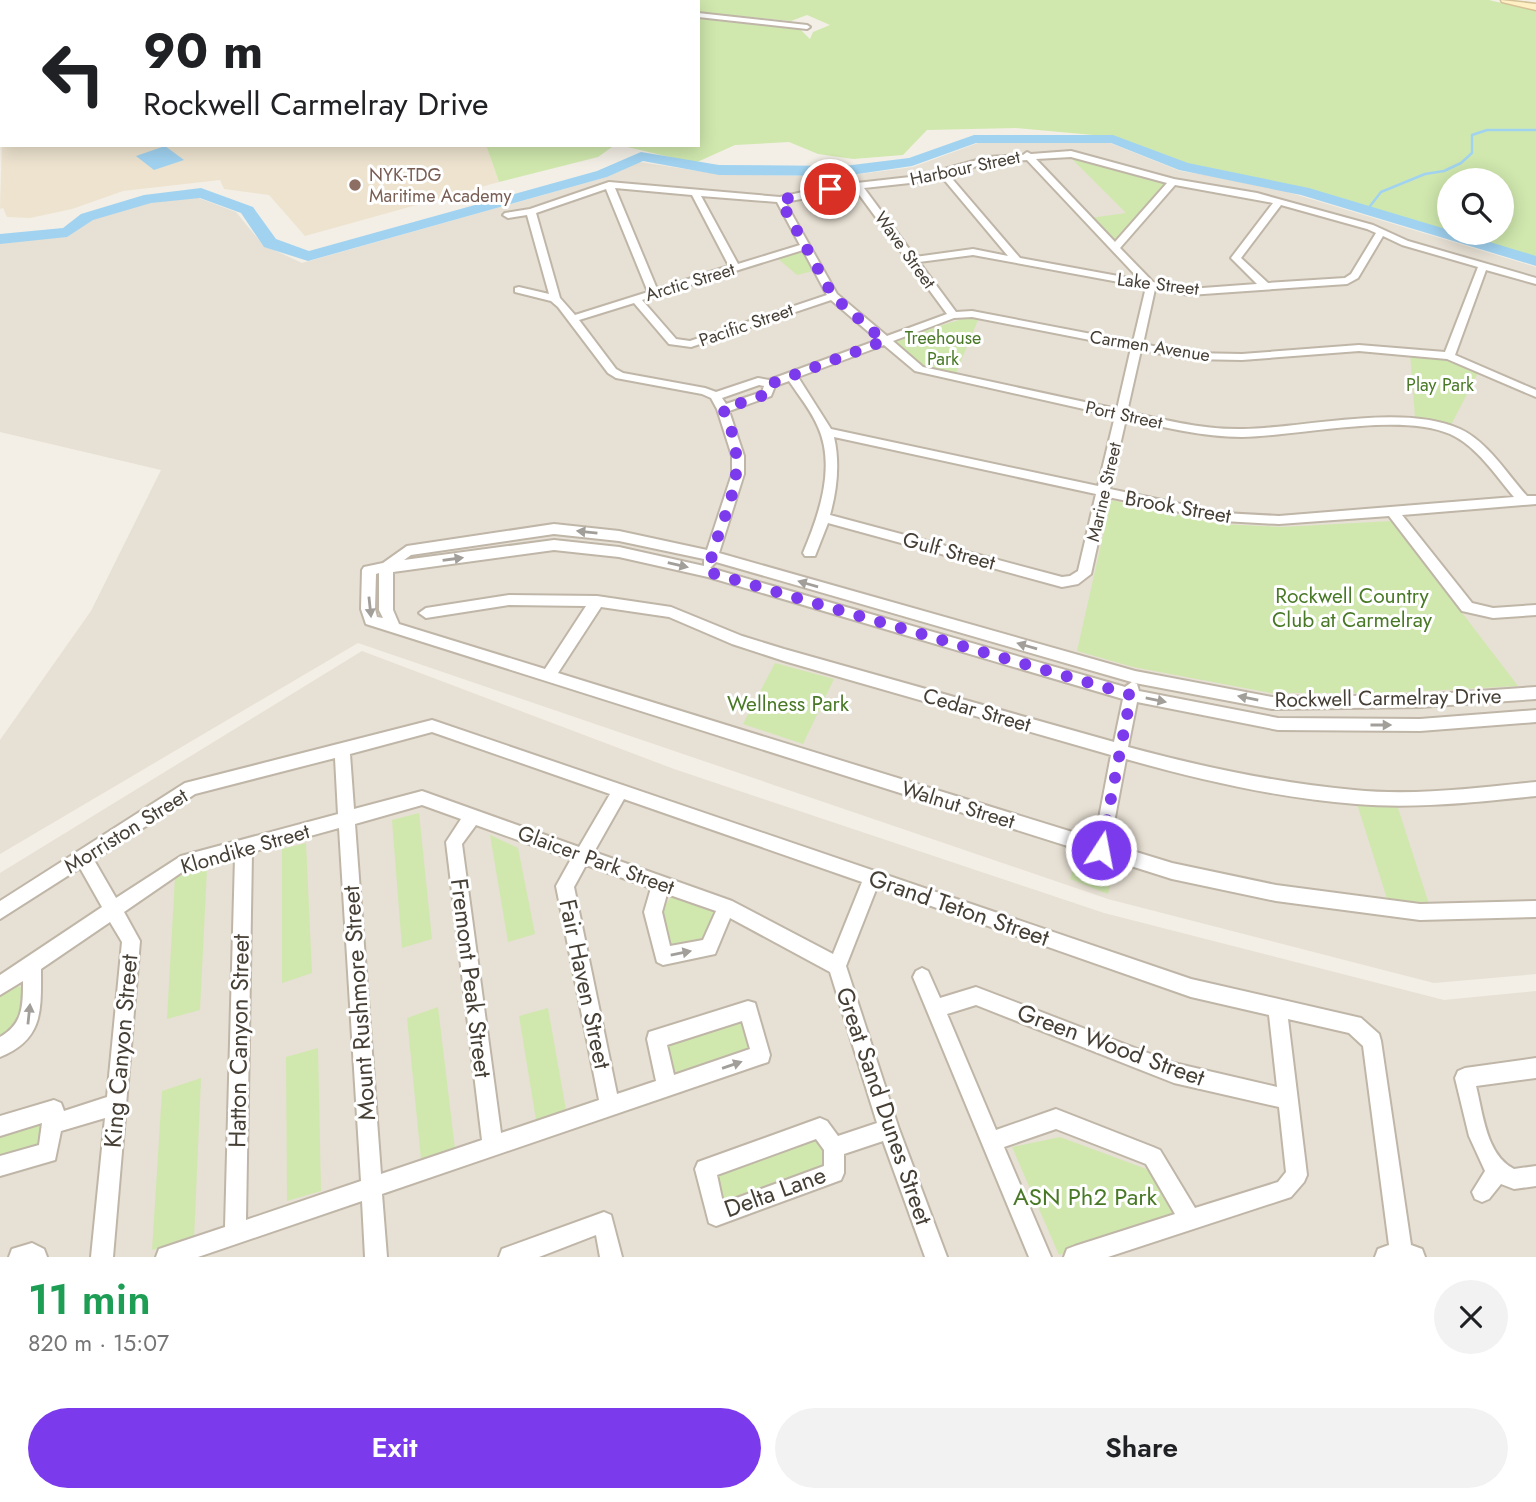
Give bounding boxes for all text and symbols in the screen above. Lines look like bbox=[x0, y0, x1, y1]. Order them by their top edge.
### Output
text: 90 m bbox=[143, 16, 263, 86]
icon: left bbox=[28, 28, 119, 119]
text: Rockwell Carmelray Drive bbox=[143, 81, 488, 127]
street label: Harbour Street bbox=[908, 144, 1023, 192]
pin bbox=[800, 159, 860, 219]
place label: NYK-TDG Maritime Academy bbox=[369, 162, 511, 209]
map controls bbox=[1437, 168, 1514, 245]
button: search bbox=[1437, 168, 1514, 245]
icon: arrive bbox=[811, 170, 849, 208]
marker: NYK-TDG Maritime Academy bbox=[347, 177, 363, 193]
street label: Wave Street bbox=[868, 206, 942, 295]
street label: Arctic Street bbox=[642, 256, 739, 308]
street label: Lake Street bbox=[1116, 266, 1201, 302]
street label: Pacific Street bbox=[695, 297, 797, 353]
street label: Carmen Avenue bbox=[1088, 324, 1212, 368]
park label: Treehouse Park bbox=[905, 325, 981, 372]
park label: Play Park bbox=[1406, 372, 1474, 398]
street label: Port Street bbox=[1083, 394, 1166, 436]
street label: Marine Street bbox=[1080, 439, 1128, 544]
street label: Brook Street bbox=[1123, 483, 1233, 531]
street label: Gulf Street bbox=[899, 524, 999, 578]
one-way arrow bbox=[576, 527, 598, 538]
one-way arrow bbox=[442, 553, 464, 564]
one-way arrow bbox=[667, 560, 689, 571]
one-way arrow bbox=[797, 578, 818, 588]
park label: Rockwell Country Club at Carmelray bbox=[1272, 581, 1433, 635]
one-way arrow bbox=[365, 596, 376, 618]
one-way arrow bbox=[1016, 640, 1038, 651]
street label: Cedar Street bbox=[920, 680, 1034, 740]
street label: Rockwell Carmelray Drive bbox=[1274, 681, 1502, 715]
park label: Wellness Park bbox=[727, 689, 850, 719]
one-way arrow bbox=[1237, 692, 1259, 703]
one-way arrow bbox=[1145, 694, 1167, 705]
one-way arrow bbox=[1371, 719, 1393, 730]
street label: Walnut Street bbox=[898, 774, 1018, 836]
street label: Morriston Street bbox=[58, 781, 194, 881]
position arrow bbox=[1064, 813, 1138, 887]
street label: Klondike Street bbox=[177, 816, 313, 882]
street label: Glaicer Park Street bbox=[513, 818, 679, 902]
street label: Grand Teton Street bbox=[864, 860, 1054, 955]
street label: Fremont Peak Street bbox=[442, 876, 501, 1080]
street label: Mount Rushmore Street bbox=[333, 884, 384, 1122]
street label: Fair Haven Street bbox=[550, 896, 621, 1072]
street label: Hatton Canyon Street bbox=[219, 933, 258, 1148]
one-way arrow bbox=[670, 947, 692, 958]
street label: King Canyon Street bbox=[95, 953, 146, 1149]
street label: Great Sand Dunes Street bbox=[827, 982, 942, 1230]
street label: Green Wood Street bbox=[1013, 994, 1210, 1095]
one-way arrow bbox=[24, 1003, 35, 1025]
one-way arrow bbox=[721, 1059, 742, 1070]
street label: Delta Lane bbox=[719, 1157, 831, 1226]
park label: ASN Ph2 Park bbox=[1013, 1179, 1158, 1214]
text: 11 min bbox=[28, 1269, 151, 1330]
button: close bbox=[1434, 1280, 1508, 1354]
text: 820 m · 15:07 bbox=[28, 1326, 169, 1360]
button: Exit bbox=[28, 1408, 761, 1488]
button: Share bbox=[775, 1408, 1508, 1488]

